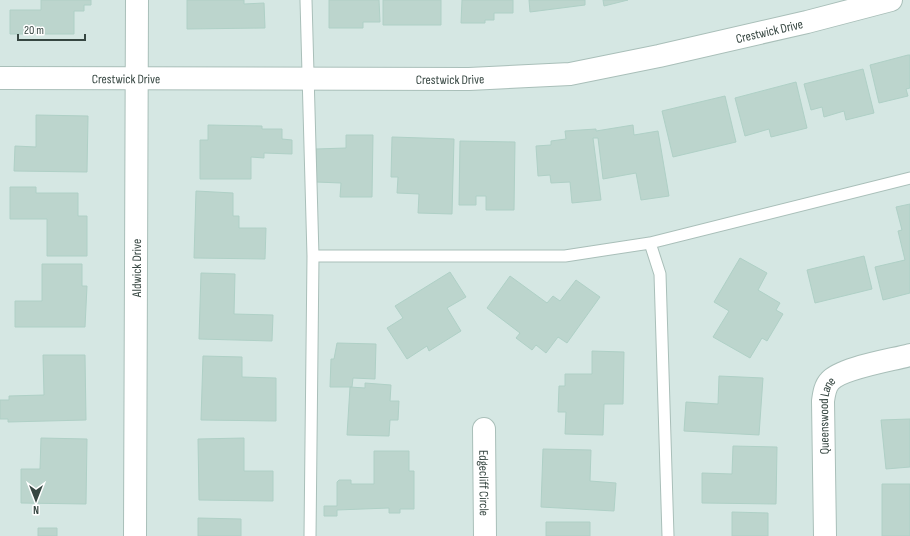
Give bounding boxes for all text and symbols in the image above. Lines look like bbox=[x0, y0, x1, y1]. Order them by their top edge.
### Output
scale bar bbox=[18, 16, 85, 42]
street label: Crestwick Drive bbox=[734, 16, 805, 47]
text: 20 m bbox=[24, 23, 44, 38]
street label: Crestwick Drive bbox=[92, 71, 160, 87]
street label: Crestwick Drive bbox=[416, 71, 485, 88]
street label: Aldwick Drive bbox=[129, 239, 145, 298]
street label: Queenswood Lane bbox=[816, 373, 839, 455]
street label: Edgecliff Circle bbox=[475, 450, 492, 516]
north arrow bbox=[16, 480, 56, 520]
text: N bbox=[33, 503, 39, 516]

